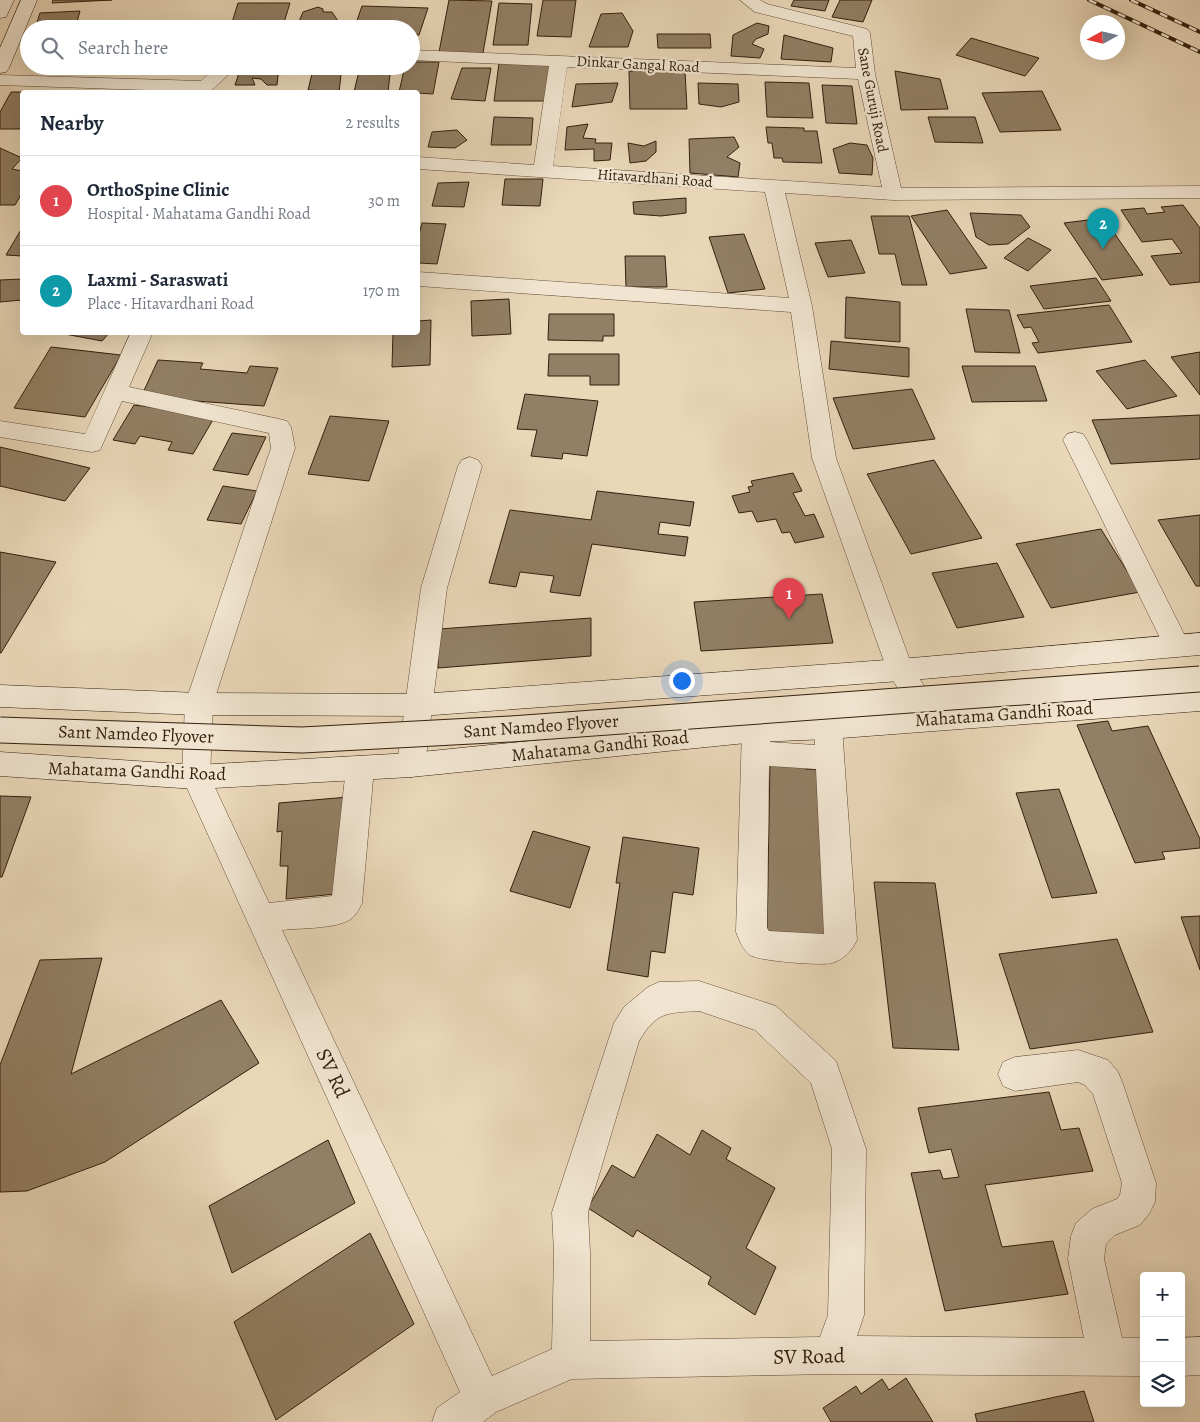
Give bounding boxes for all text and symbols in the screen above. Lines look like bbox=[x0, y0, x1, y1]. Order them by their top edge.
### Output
north arrow bbox=[1080, 15, 1125, 60]
search box bbox=[20, 20, 420, 75]
icon: search bbox=[38, 34, 66, 62]
text: Search here bbox=[78, 35, 168, 61]
street label: Sane Guruji Road bbox=[853, 46, 893, 155]
street label: Dinkar Gangal Road bbox=[576, 51, 701, 77]
text: Nearby bbox=[40, 109, 103, 137]
text: 2 results bbox=[345, 112, 400, 134]
street label: Hitavardhani Road bbox=[597, 164, 714, 192]
text: OrthoSpine Clinic bbox=[87, 177, 229, 203]
text: 1 bbox=[53, 190, 59, 212]
text: 30 m bbox=[368, 190, 400, 212]
text: Hospital · Mahatama Gandhi Road bbox=[87, 203, 311, 225]
pin: 2 bbox=[1087, 208, 1119, 249]
text: Laxmi - Saraswati bbox=[87, 267, 228, 293]
text: 2 bbox=[52, 280, 60, 302]
text: 170 m bbox=[363, 280, 400, 302]
text: Place · Hitavardhani Road bbox=[87, 293, 254, 315]
pin: 1 bbox=[773, 578, 805, 619]
your location bbox=[669, 668, 695, 694]
street label: Mahatama Gandhi Road bbox=[914, 696, 1094, 732]
street label: Sant Namdeo Flyover bbox=[462, 709, 620, 743]
street label: Sant Namdeo Flyover bbox=[58, 719, 214, 749]
street label: Mahatama Gandhi Road bbox=[510, 725, 690, 767]
street label: Mahatama Gandhi Road bbox=[48, 756, 227, 786]
street label: SV Rd bbox=[309, 1044, 357, 1103]
map controls bbox=[1140, 1272, 1185, 1407]
button: + bbox=[1140, 1272, 1185, 1317]
button: − bbox=[1140, 1317, 1185, 1362]
street label: SV Road bbox=[773, 1341, 846, 1371]
button: layers bbox=[1140, 1362, 1185, 1407]

